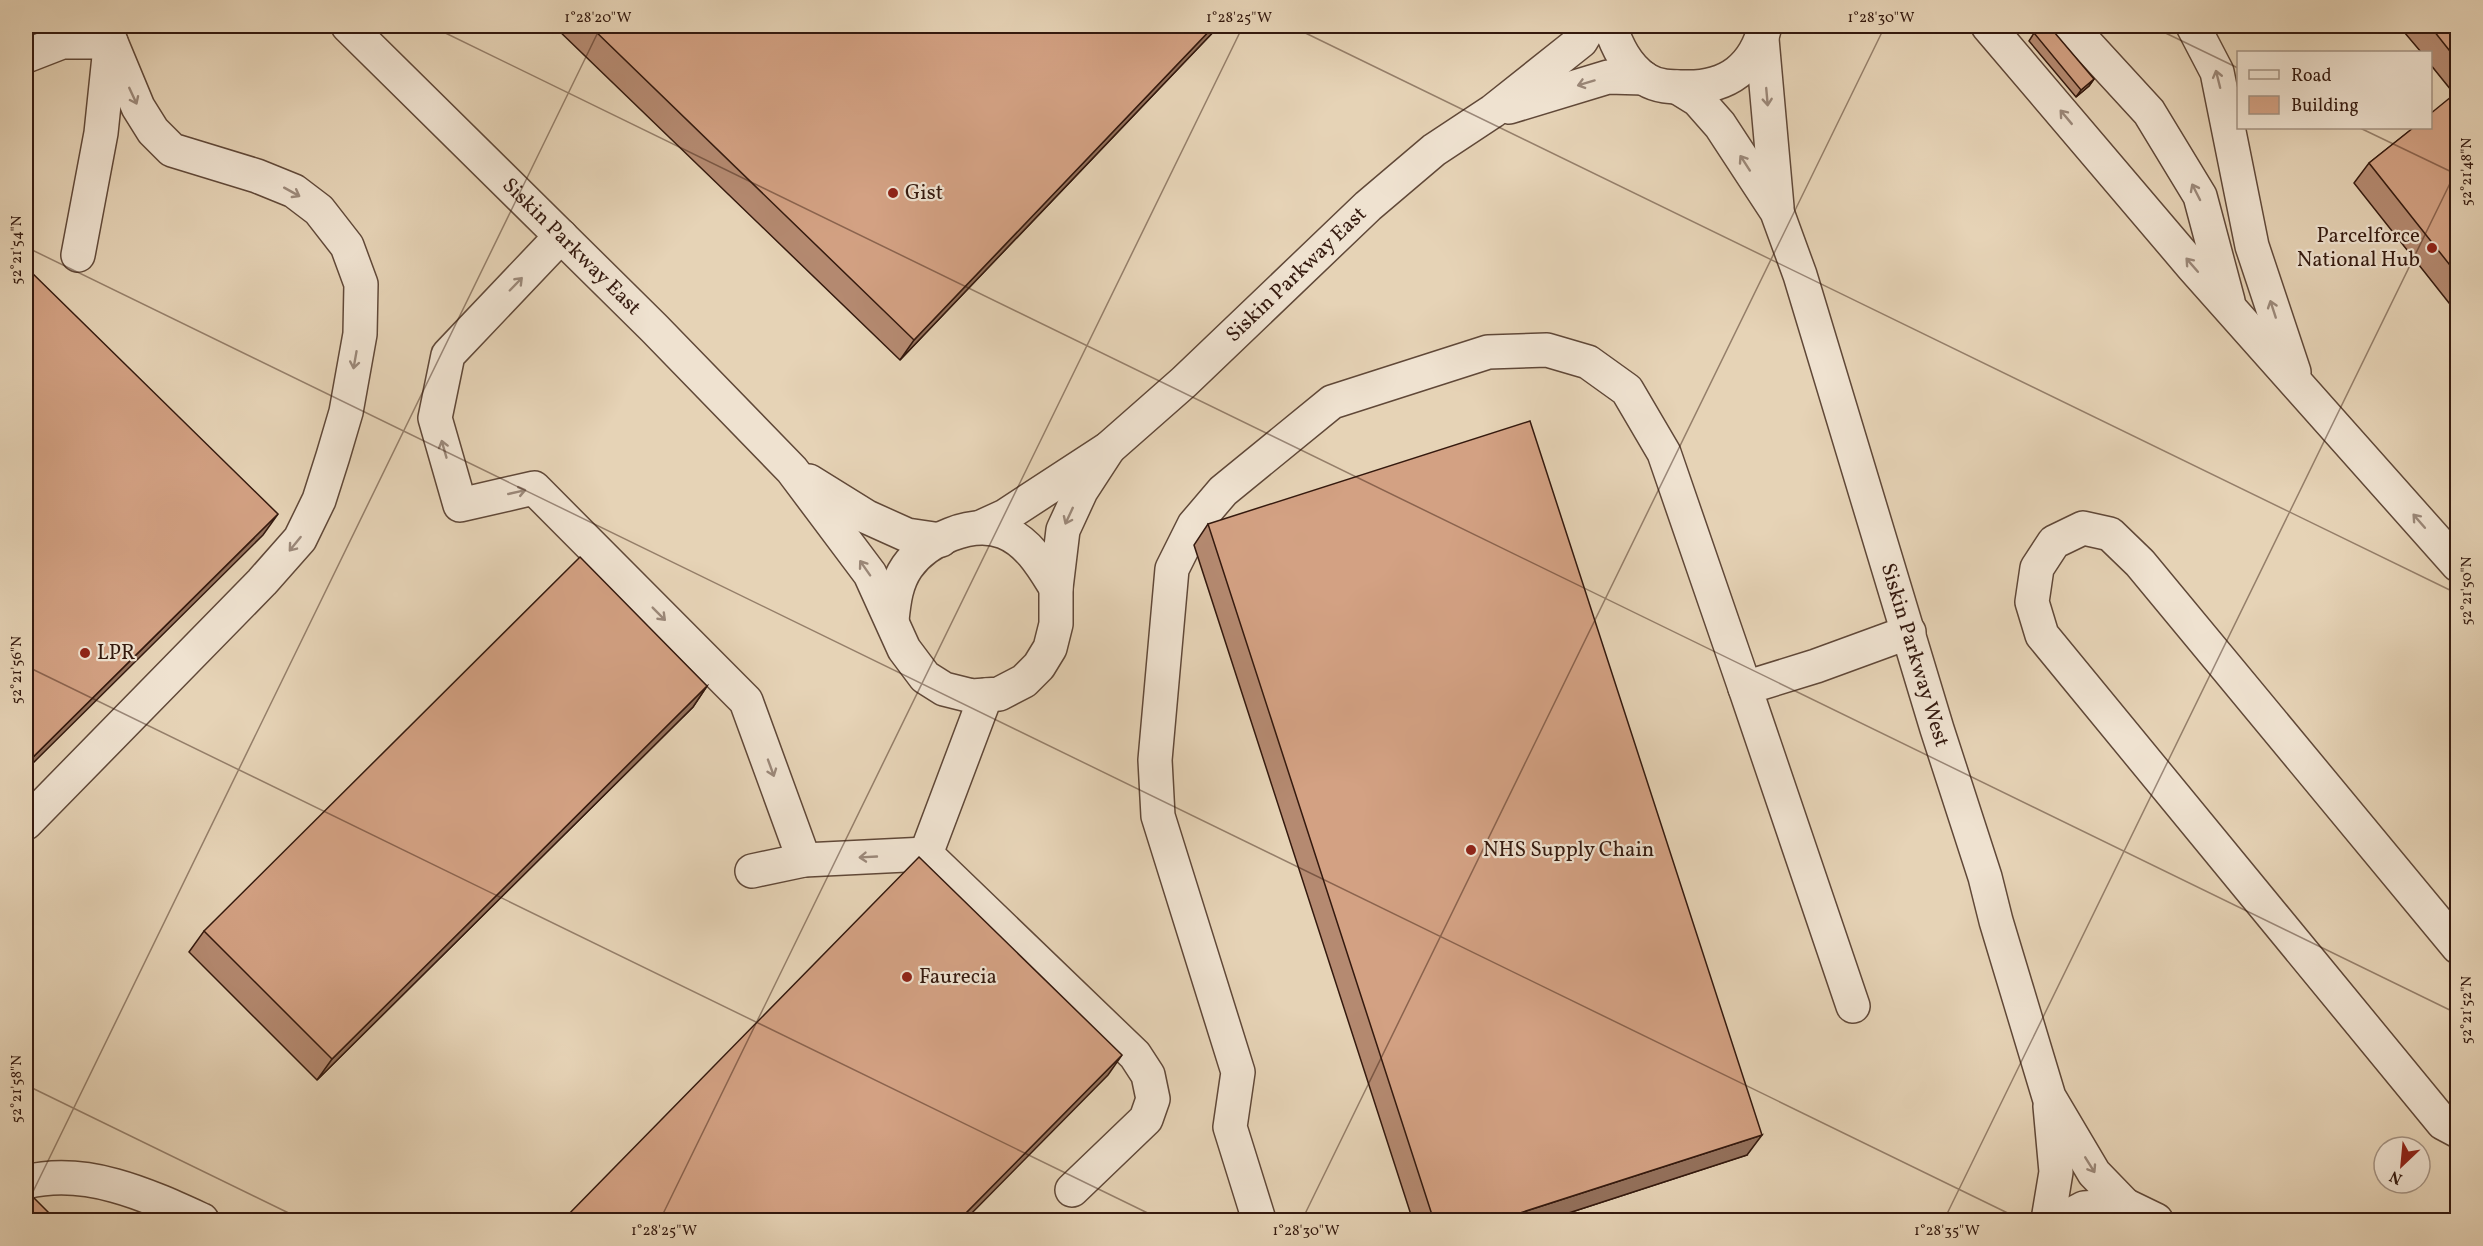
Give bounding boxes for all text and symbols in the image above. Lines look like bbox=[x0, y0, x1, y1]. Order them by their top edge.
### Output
text: 1°28'20"W bbox=[564, 8, 632, 29]
text: 1°28'25"W bbox=[1206, 8, 1272, 29]
text: 1°28'30"W bbox=[1848, 8, 1914, 29]
legend bbox=[2237, 51, 2432, 129]
text: Road bbox=[2291, 64, 2332, 89]
one-way arrow bbox=[2212, 70, 2223, 90]
one-way arrow bbox=[1577, 78, 1596, 89]
one-way arrow bbox=[1762, 86, 1773, 106]
one-way arrow bbox=[127, 87, 139, 105]
text: Building bbox=[2291, 94, 2359, 119]
one-way arrow bbox=[2059, 109, 2072, 125]
text: 52°21'48"N bbox=[2457, 138, 2478, 206]
one-way arrow bbox=[1739, 155, 1752, 172]
street label: Siskin Parkway East bbox=[496, 171, 647, 322]
place label: Gist bbox=[905, 179, 943, 208]
one-way arrow bbox=[2190, 184, 2202, 202]
marker: Gist bbox=[886, 186, 900, 200]
one-way arrow bbox=[283, 187, 301, 198]
street label: Siskin Parkway East bbox=[1219, 200, 1373, 349]
text: 52°21'54"N bbox=[7, 215, 28, 285]
place label: Parcelforce National Hub bbox=[2297, 222, 2420, 275]
marker: Parcelforce National Hub bbox=[2425, 241, 2439, 255]
one-way arrow bbox=[2185, 258, 2199, 273]
one-way arrow bbox=[509, 276, 524, 291]
one-way arrow bbox=[2267, 300, 2278, 319]
one-way arrow bbox=[349, 350, 360, 370]
one-way arrow bbox=[438, 440, 449, 459]
one-way arrow bbox=[507, 486, 526, 498]
one-way arrow bbox=[1063, 507, 1075, 525]
one-way arrow bbox=[2412, 514, 2426, 529]
one-way arrow bbox=[289, 536, 302, 552]
text: 52°21'50"N bbox=[2457, 556, 2478, 626]
one-way arrow bbox=[859, 560, 871, 576]
street label: Siskin Parkway West bbox=[1873, 560, 1956, 751]
one-way arrow bbox=[652, 606, 667, 621]
text: 52°21'56"N bbox=[7, 636, 28, 704]
place label: LPR bbox=[97, 639, 135, 668]
marker: LPR bbox=[78, 646, 92, 660]
one-way arrow bbox=[766, 758, 777, 777]
place label: NHS Supply Chain bbox=[1483, 836, 1654, 865]
marker: NHS Supply Chain bbox=[1464, 843, 1478, 857]
one-way arrow bbox=[858, 852, 878, 863]
place label: Faurecia bbox=[919, 963, 997, 992]
marker: Faurecia bbox=[900, 970, 914, 984]
text: 52°21'52"N bbox=[2457, 976, 2478, 1044]
text: 52°21'58"N bbox=[7, 1055, 28, 1123]
north arrow bbox=[2372, 1135, 2432, 1195]
one-way arrow bbox=[2084, 1156, 2096, 1173]
text: N bbox=[2386, 1164, 2406, 1189]
text: 1°28'25"W bbox=[631, 1221, 697, 1242]
text: 1°28'30"W bbox=[1273, 1221, 1339, 1242]
text: 1°28'35"W bbox=[1914, 1221, 1980, 1242]

